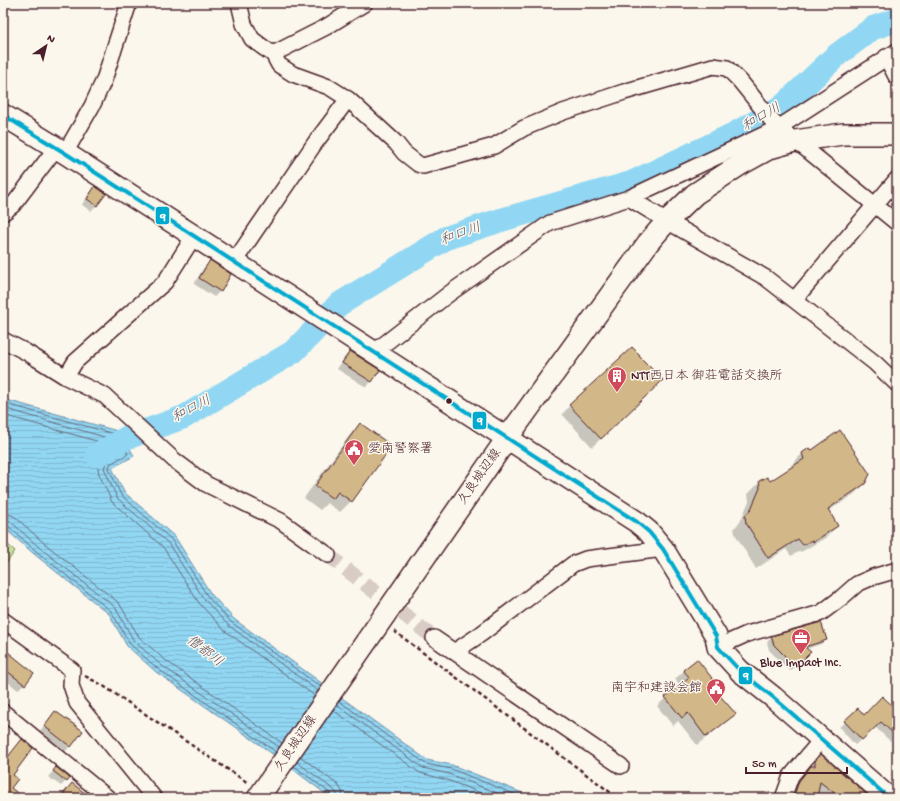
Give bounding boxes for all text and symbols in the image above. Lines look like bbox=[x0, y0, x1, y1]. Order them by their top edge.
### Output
north arrow bbox=[26, 26, 66, 66]
text: N bbox=[44, 32, 57, 46]
water label: 和口川 bbox=[739, 99, 784, 136]
line badge: 9 bbox=[155, 206, 170, 225]
text: 9 bbox=[159, 212, 166, 224]
water label: 和口川 bbox=[438, 219, 484, 250]
building icon: NTT西日本 御荘電話交換所 bbox=[606, 365, 628, 393]
place label: NTT西日本 御荘電話交換所 bbox=[631, 368, 783, 384]
water label: 和口川 bbox=[169, 392, 215, 427]
unlabelled marker bbox=[444, 396, 454, 406]
line badge: 9 bbox=[472, 411, 487, 430]
text: 9 bbox=[476, 416, 483, 428]
public building icon: 愛南警察署 bbox=[343, 438, 365, 466]
place label: 愛南警察署 bbox=[368, 441, 433, 457]
street label: 久良城辺線 bbox=[455, 445, 505, 508]
office icon: Blue Impact Inc. bbox=[790, 627, 812, 655]
water label: 僧都川 bbox=[182, 632, 226, 672]
place label: Blue Impact Inc. bbox=[759, 656, 842, 671]
line badge: 9 bbox=[738, 666, 753, 685]
text: 9 bbox=[742, 671, 749, 683]
public building icon: 南宇和建設会館 bbox=[705, 677, 727, 705]
place label: 南宇和建設会館 bbox=[611, 681, 702, 696]
street label: 久良城辺線 bbox=[272, 712, 321, 775]
scale bar bbox=[746, 749, 847, 775]
text: 50 m bbox=[752, 758, 777, 772]

